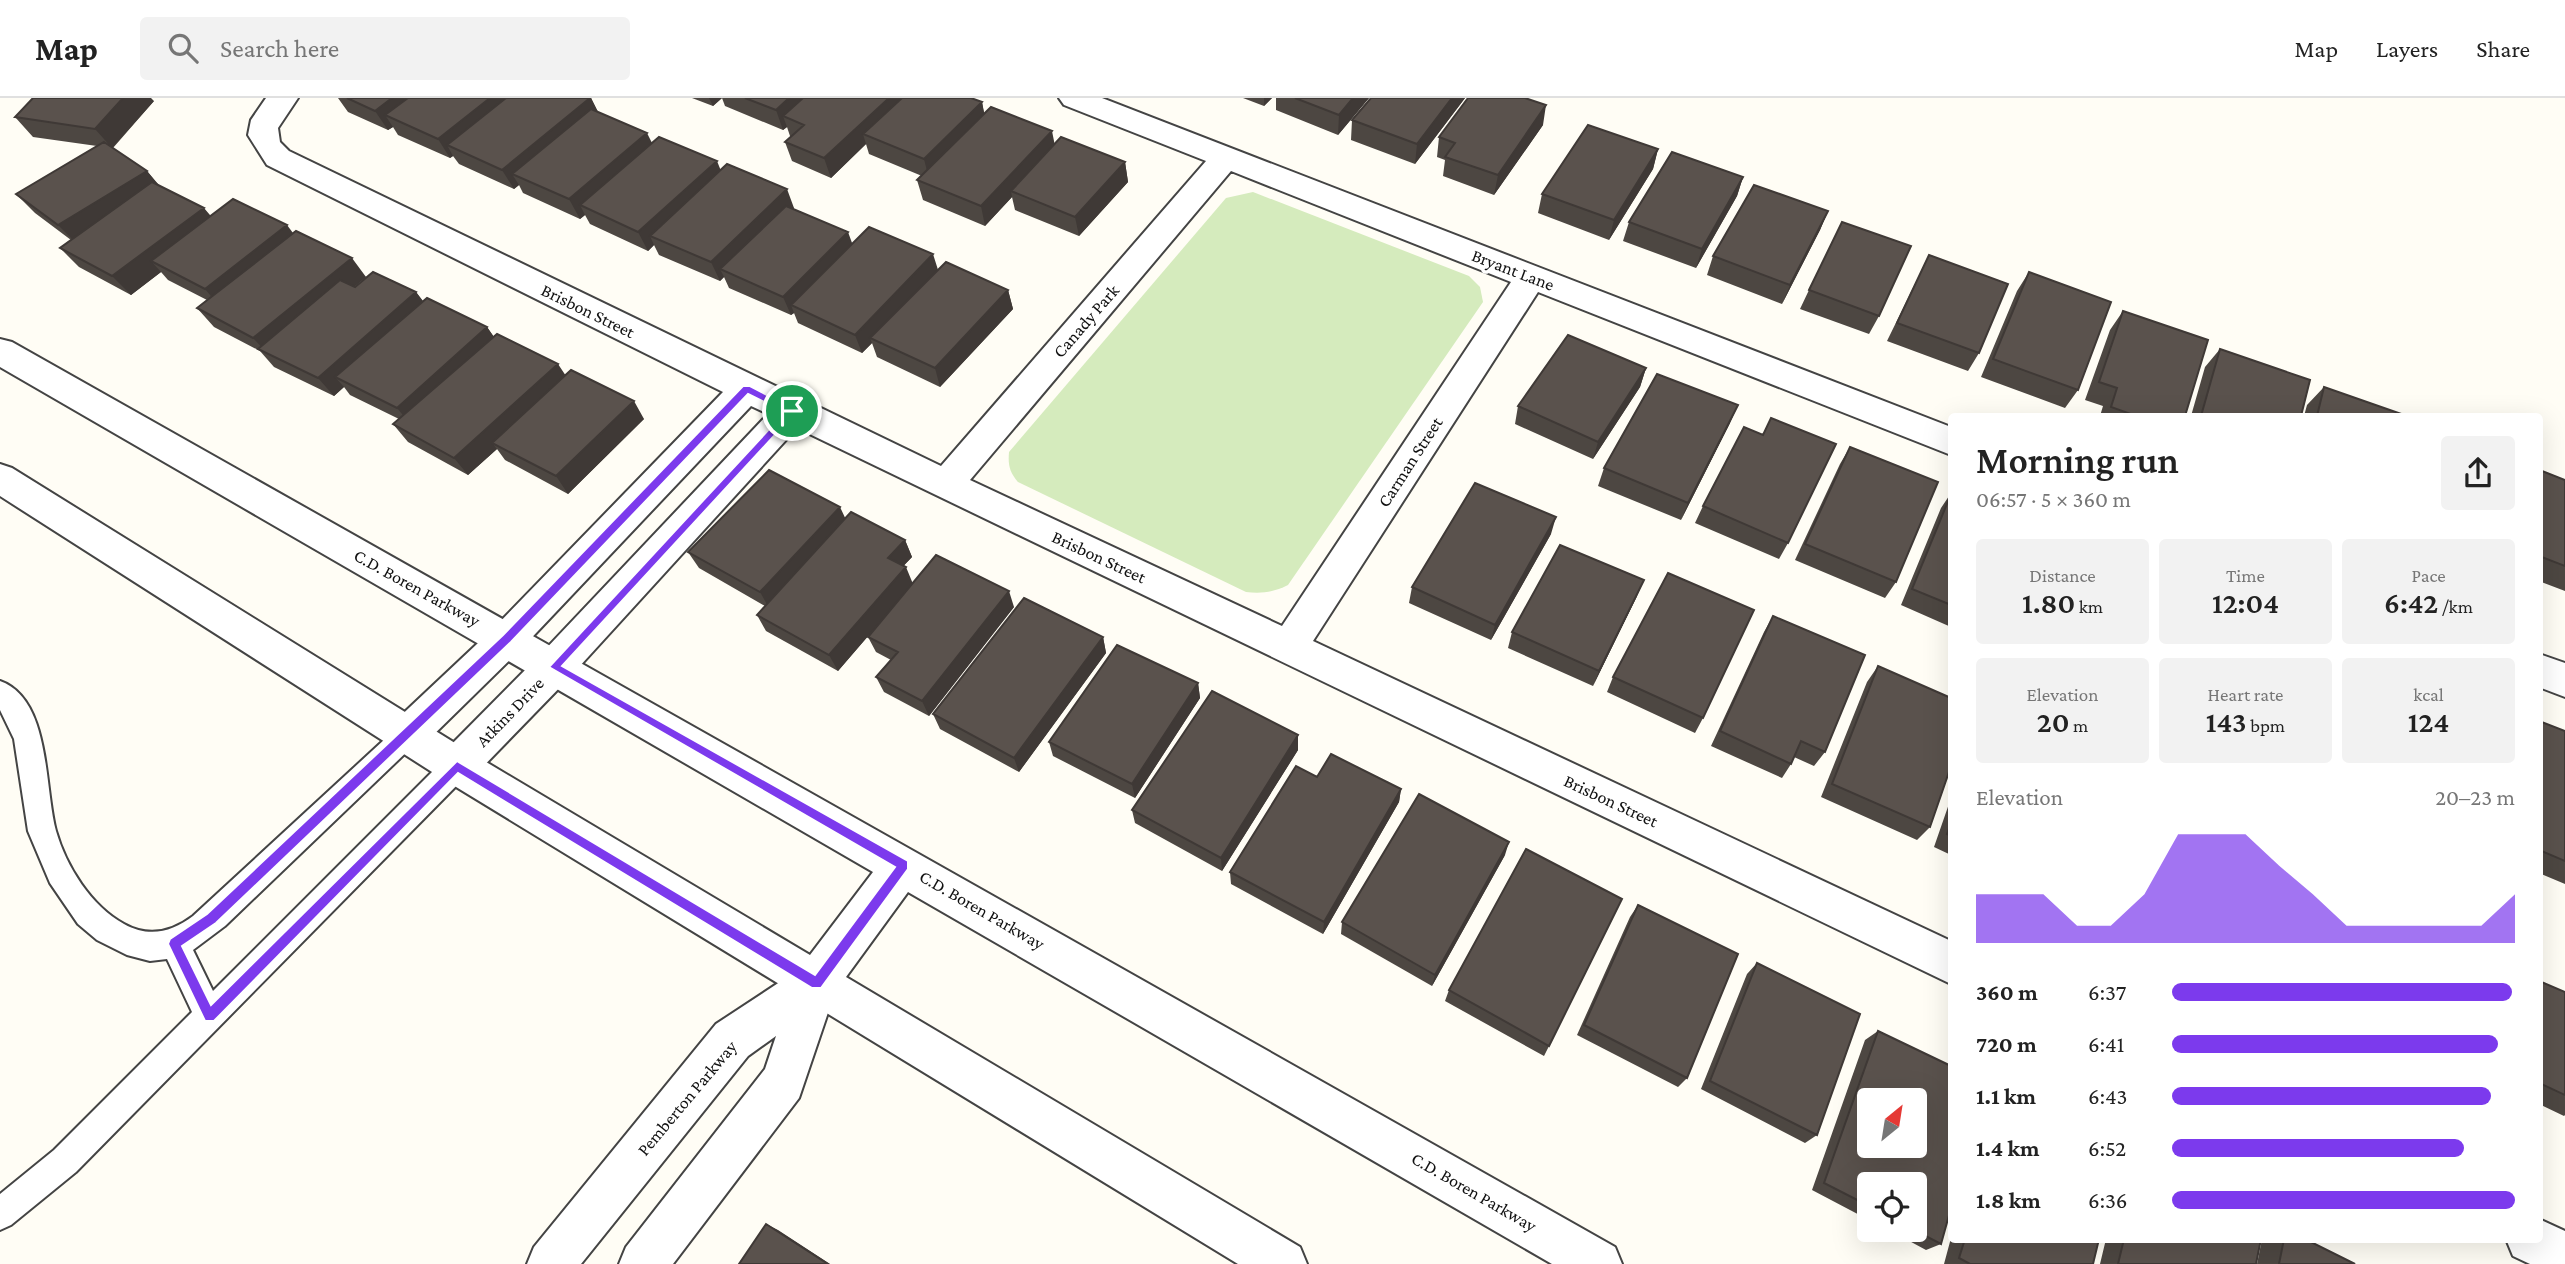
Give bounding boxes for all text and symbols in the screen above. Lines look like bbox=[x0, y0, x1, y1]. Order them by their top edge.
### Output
search box bbox=[140, 17, 630, 80]
icon: search bbox=[164, 29, 202, 67]
text: Map bbox=[35, 30, 98, 67]
text: Search here bbox=[220, 34, 339, 63]
text: Map bbox=[2294, 35, 2338, 62]
text: Layers bbox=[2376, 35, 2438, 62]
text: Share bbox=[2476, 35, 2530, 62]
street label: Bryant Lane bbox=[1469, 245, 1557, 295]
street label: Brisbon Street bbox=[538, 280, 639, 343]
street label: Canady Park bbox=[1049, 280, 1123, 362]
pin bbox=[762, 381, 822, 441]
icon: arrive bbox=[773, 392, 811, 430]
street label: Carman Street bbox=[1373, 412, 1447, 511]
button: share bbox=[2441, 436, 2515, 510]
text: Morning run bbox=[1976, 439, 2179, 481]
text: 06:57 · 5 × 360 m bbox=[1976, 486, 2131, 512]
street label: Brisbon Street bbox=[1049, 527, 1150, 588]
street label: C.D. Boren Parkway bbox=[351, 545, 484, 631]
text: Distance bbox=[2029, 565, 2096, 586]
text: Time bbox=[2226, 565, 2265, 586]
text: Pace bbox=[2411, 565, 2446, 586]
text: 1.80 bbox=[2022, 586, 2075, 619]
text: 12:04 bbox=[2212, 586, 2279, 619]
text: 6:42 bbox=[2384, 586, 2438, 619]
text: km bbox=[2075, 596, 2103, 617]
text: /km bbox=[2438, 596, 2473, 617]
street label: Atkins Drive bbox=[472, 673, 548, 751]
text: Elevation bbox=[2027, 684, 2098, 705]
text: Heart rate bbox=[2208, 684, 2283, 705]
text: kcal bbox=[2413, 684, 2444, 705]
text: 20 bbox=[2037, 705, 2069, 738]
text: 143 bbox=[2206, 705, 2247, 738]
text: 124 bbox=[2408, 705, 2449, 738]
text: m bbox=[2069, 715, 2088, 736]
text: bpm bbox=[2247, 715, 2285, 736]
street label: Brisbon Street bbox=[1561, 771, 1662, 832]
text: Elevation bbox=[1976, 784, 2063, 810]
text: 20–23 m bbox=[2435, 784, 2515, 810]
street label: C.D. Boren Parkway bbox=[916, 866, 1049, 954]
text: 360 m bbox=[1976, 979, 2038, 1005]
text: 6:37 bbox=[2088, 979, 2126, 1005]
text: 720 m bbox=[1976, 1031, 2037, 1057]
text: 6:41 bbox=[2088, 1031, 2124, 1057]
street label: Pemberton Parkway bbox=[633, 1036, 741, 1159]
text: 1.1 km bbox=[1976, 1083, 2036, 1109]
text: 6:43 bbox=[2088, 1083, 2127, 1109]
north arrow bbox=[1857, 1088, 1927, 1158]
map controls bbox=[1857, 1088, 1927, 1242]
text: 1.4 km bbox=[1976, 1135, 2039, 1161]
text: 6:52 bbox=[2088, 1135, 2126, 1161]
street label: C.D. Boren Parkway bbox=[1408, 1148, 1541, 1236]
button: locate bbox=[1857, 1172, 1927, 1242]
text: 1.8 km bbox=[1976, 1187, 2041, 1213]
text: 6:36 bbox=[2088, 1187, 2128, 1213]

